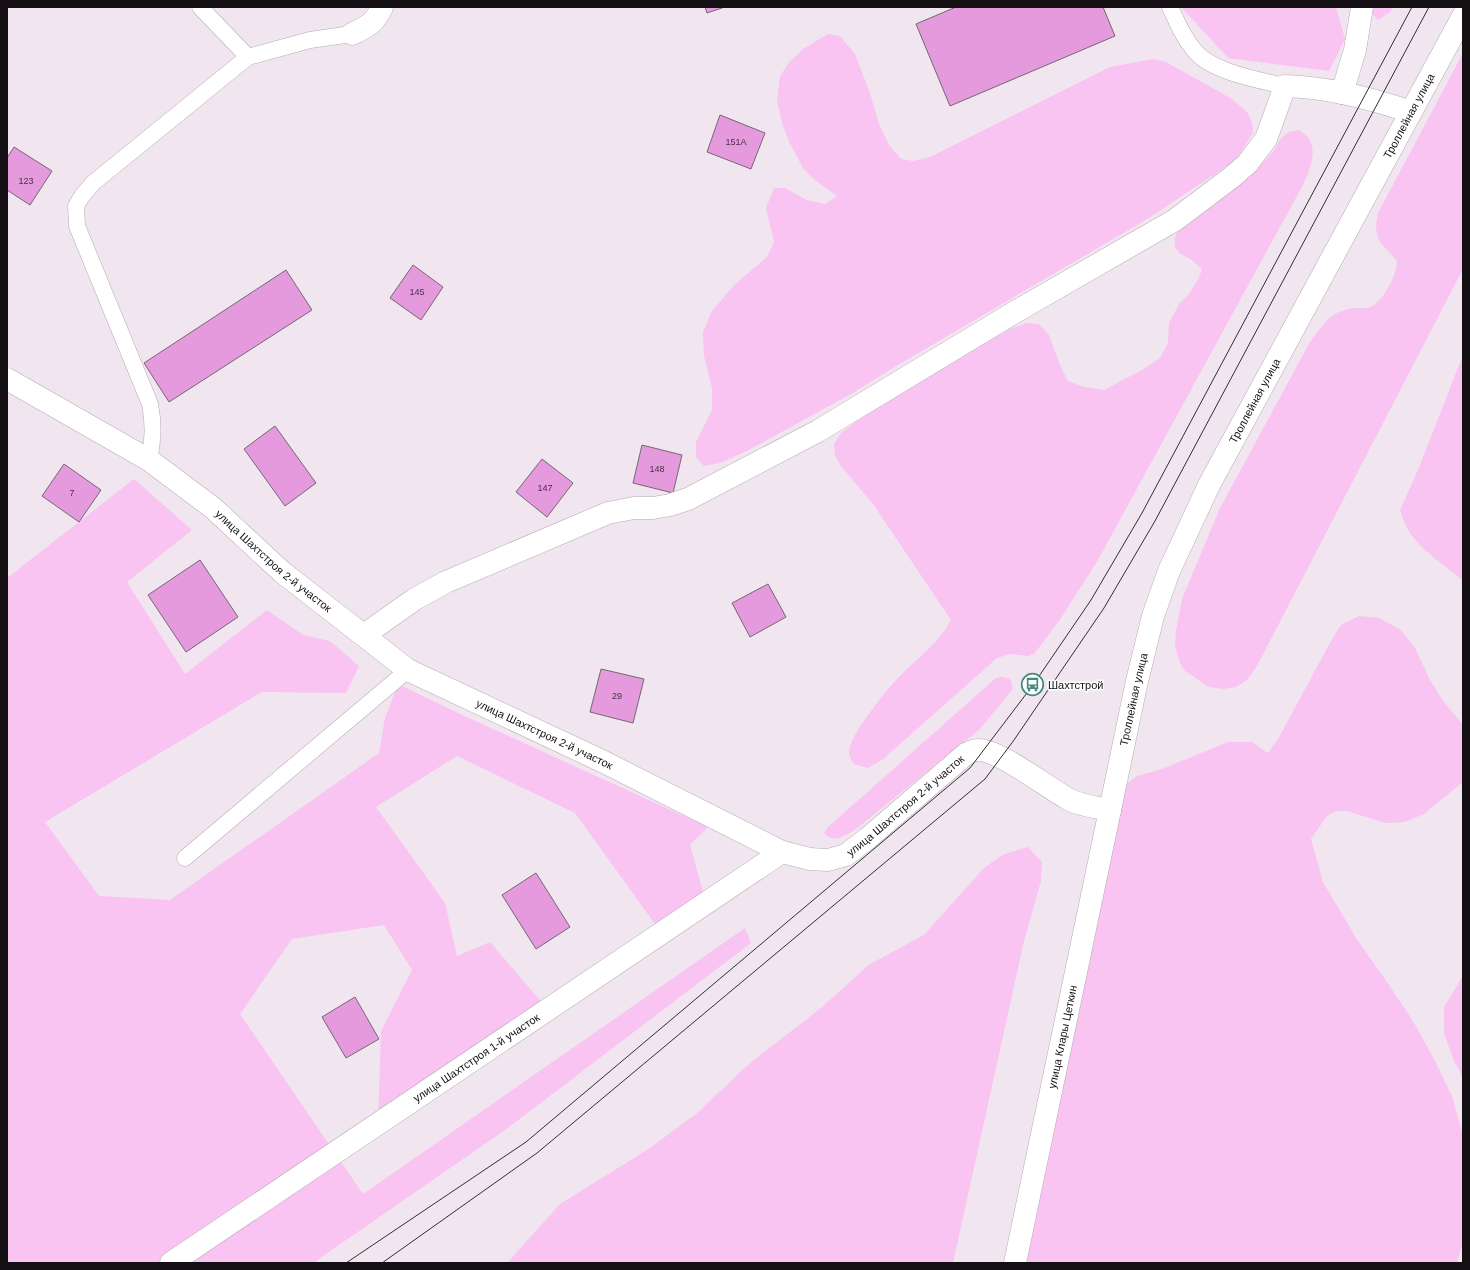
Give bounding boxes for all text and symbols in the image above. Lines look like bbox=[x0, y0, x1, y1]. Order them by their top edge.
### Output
street label: Троллейная улица bbox=[1381, 71, 1437, 160]
house number: 151А bbox=[725, 137, 747, 147]
house number: 123 bbox=[18, 176, 34, 186]
house number: 145 bbox=[409, 287, 425, 297]
street label: Троллейная улица bbox=[1227, 355, 1283, 445]
house number: 148 bbox=[649, 464, 665, 474]
house number: 147 bbox=[537, 483, 553, 493]
house number: 7 bbox=[69, 488, 75, 498]
street label: улица Шахтстроя 2-й участок bbox=[213, 508, 334, 614]
street label: Троллейная улица bbox=[1118, 651, 1150, 747]
bus stop icon: Шахтстрой bbox=[1020, 672, 1046, 698]
place label: Шахтстрой bbox=[1048, 679, 1103, 691]
house number: 29 bbox=[612, 691, 622, 701]
street label: улица Шахтстроя 2-й участок bbox=[474, 697, 615, 771]
street label: улица Шахтстроя 2-й участок bbox=[844, 753, 966, 858]
street label: улица Клары Цеткин bbox=[1046, 984, 1079, 1090]
street label: улица Шахтстроя 1-й участок bbox=[411, 1011, 542, 1104]

